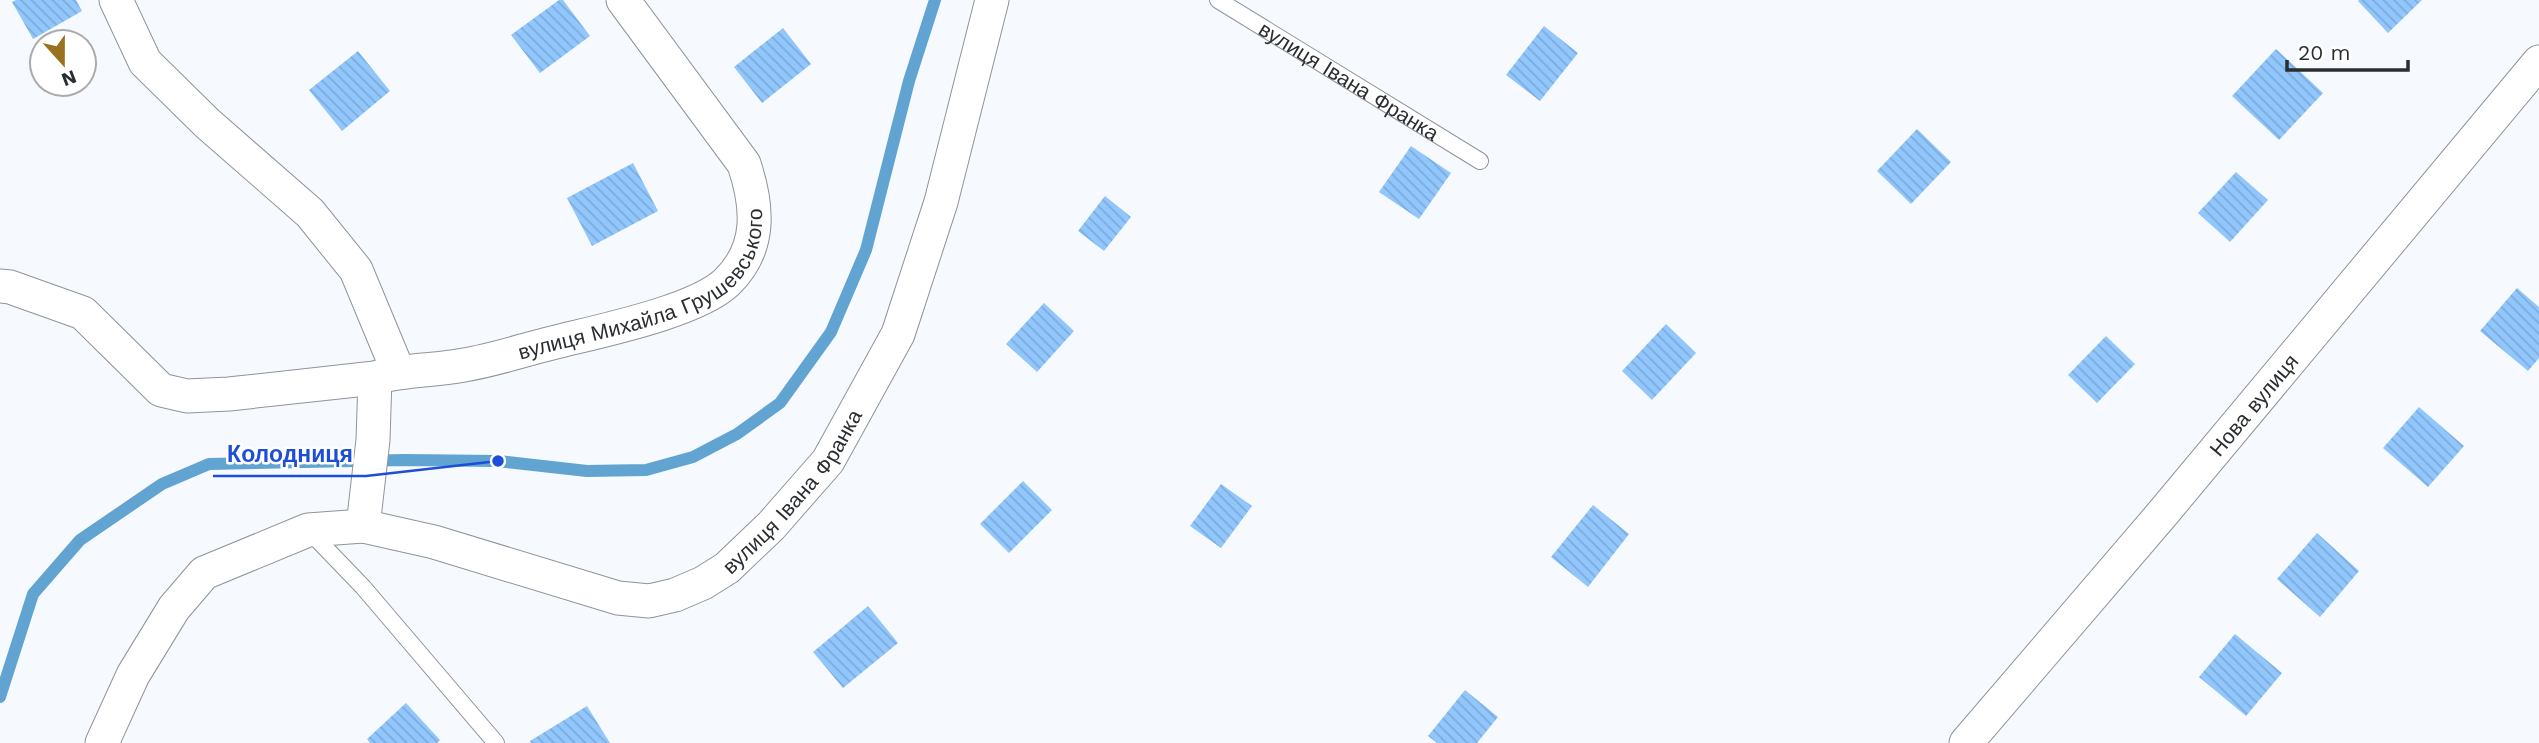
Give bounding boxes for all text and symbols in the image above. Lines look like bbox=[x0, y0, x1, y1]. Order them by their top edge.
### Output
street label: вулиця Івана Франка bbox=[1255, 16, 1444, 146]
north arrow bbox=[28, 28, 98, 98]
scale bar bbox=[2287, 28, 2408, 72]
text: 20 m bbox=[2298, 40, 2350, 65]
text: N bbox=[58, 65, 80, 92]
street label: вулиця Михайла Грушевського bbox=[515, 208, 767, 364]
street label: Нова вулиця bbox=[2204, 349, 2303, 461]
street label: вулиця Івана Франка bbox=[717, 405, 867, 578]
callout: Колодниця bbox=[213, 432, 366, 476]
text: Колодниця bbox=[227, 441, 353, 468]

